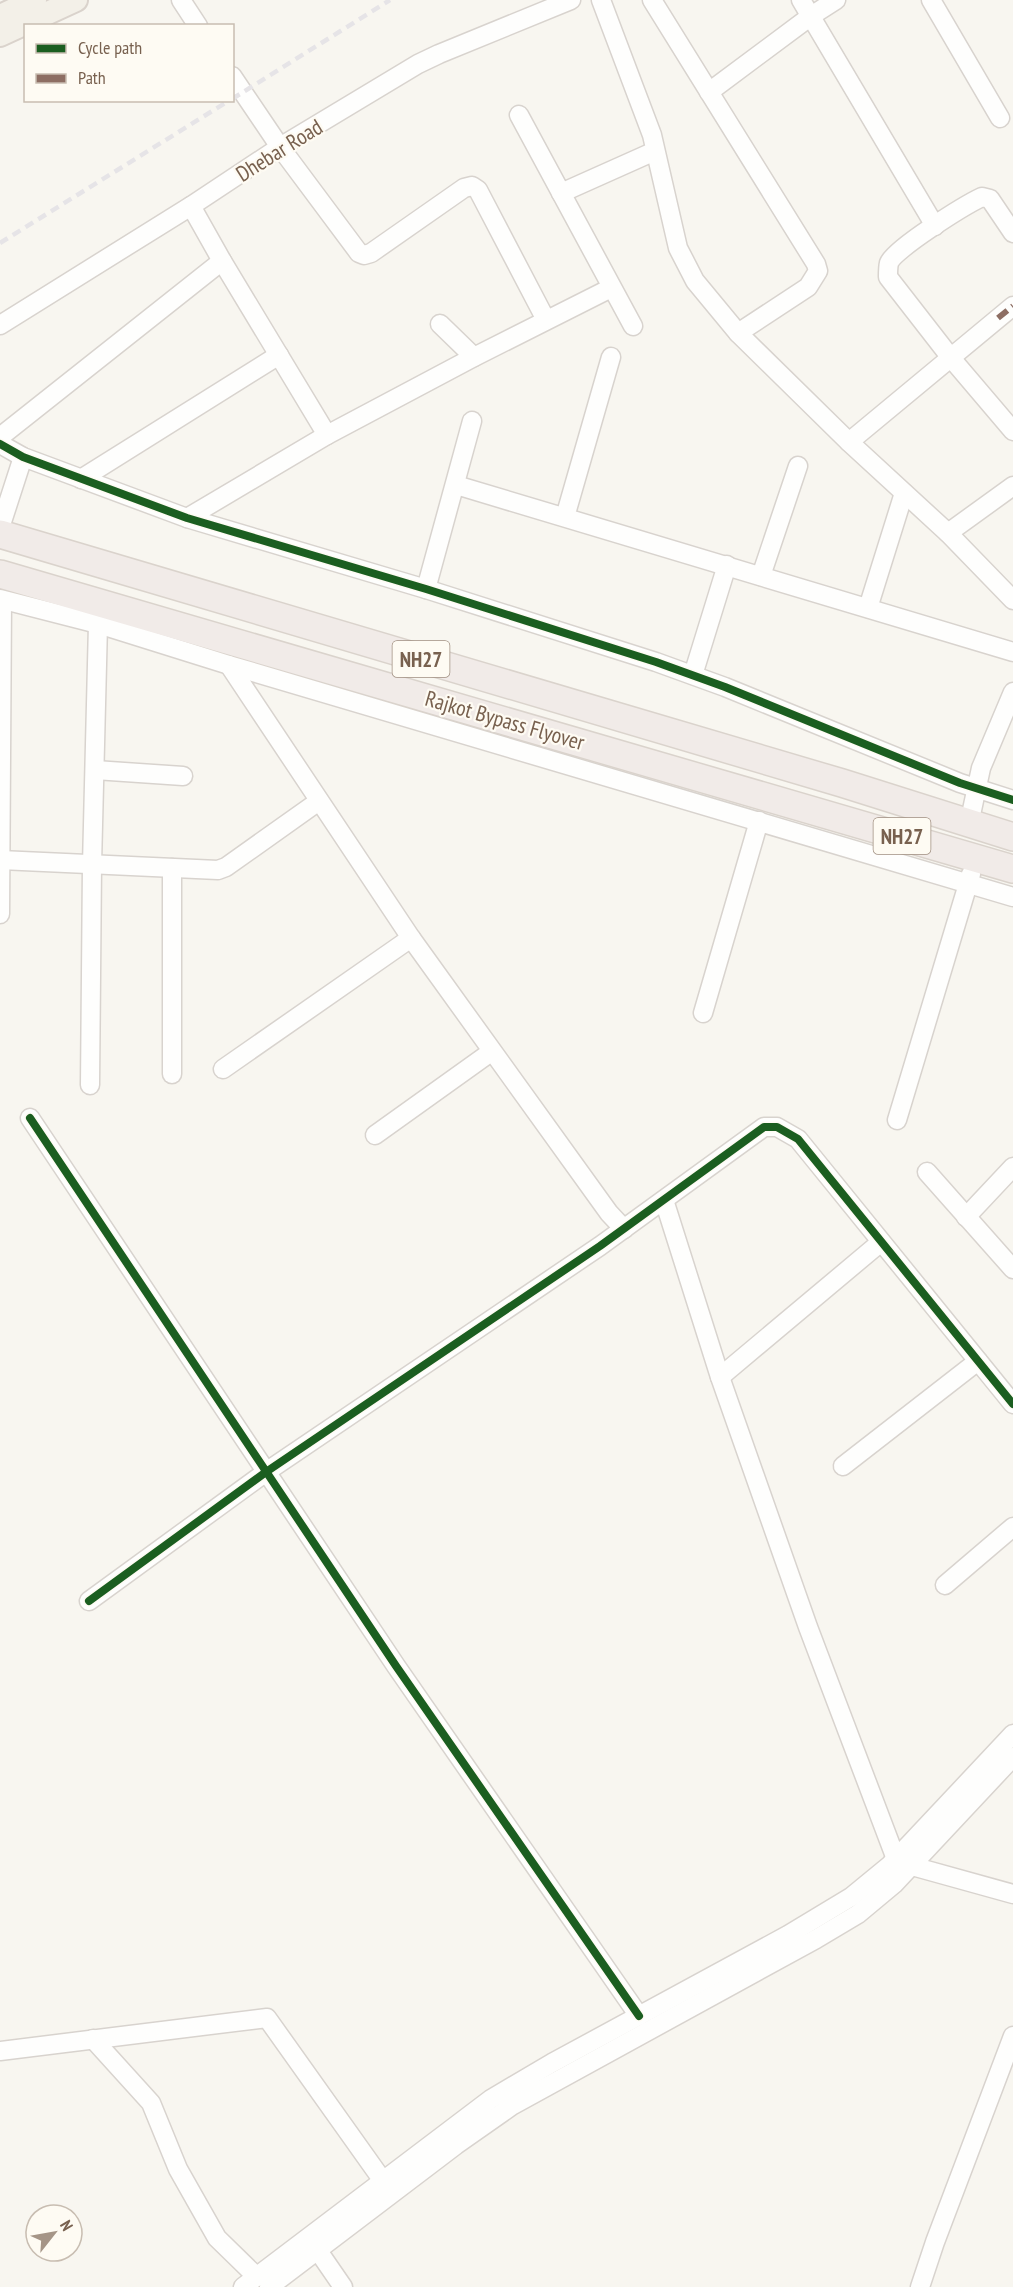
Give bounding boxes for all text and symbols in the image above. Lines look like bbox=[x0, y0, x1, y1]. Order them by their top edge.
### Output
legend bbox=[24, 24, 234, 102]
text: Cycle path bbox=[78, 36, 142, 59]
text: Path bbox=[78, 66, 106, 89]
street label: Dhebar Road bbox=[230, 112, 328, 188]
road number: NH27 bbox=[392, 641, 450, 677]
street label: Rajkot Bypass Flyover bbox=[422, 684, 588, 756]
road number: NH27 bbox=[874, 818, 930, 854]
north arrow bbox=[24, 2203, 84, 2263]
text: N bbox=[56, 2216, 78, 2234]

